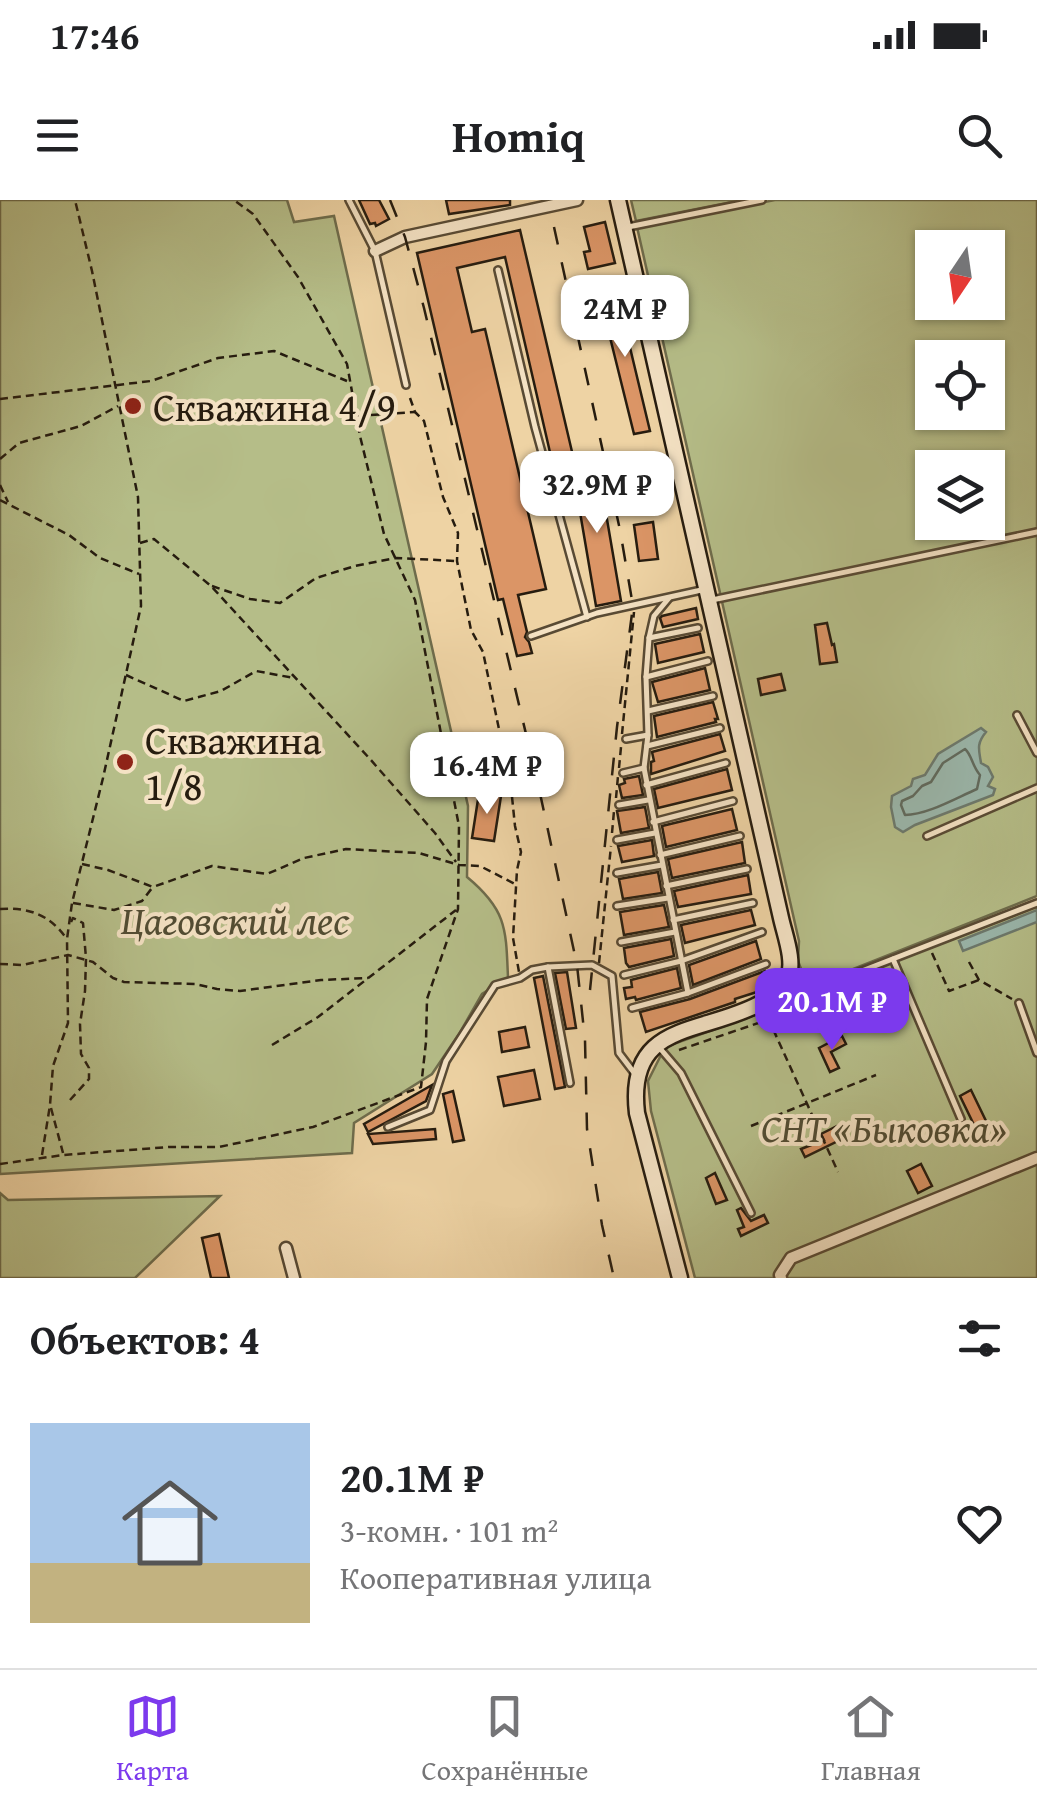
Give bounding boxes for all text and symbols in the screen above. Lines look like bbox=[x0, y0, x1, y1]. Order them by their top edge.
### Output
text: 17:46 bbox=[50, 7, 140, 63]
text: Homiq bbox=[452, 103, 585, 168]
icon: menu bbox=[30, 108, 85, 163]
icon: search bbox=[952, 108, 1007, 163]
north arrow bbox=[915, 230, 1005, 320]
map controls bbox=[915, 230, 1005, 540]
pin: 24M ₽ bbox=[555, 275, 695, 360]
text: 24M ₽ bbox=[583, 284, 667, 331]
button: locate bbox=[915, 340, 1005, 430]
place label: Скважина 4/9 bbox=[153, 377, 396, 436]
marker: Скважина 4/9 bbox=[122, 395, 144, 417]
button: layers bbox=[915, 450, 1005, 540]
pin: 32.9M ₽ bbox=[505, 451, 689, 536]
text: 32.9M ₽ bbox=[542, 460, 652, 507]
place label: Скважина 1/8 bbox=[145, 710, 322, 815]
pin: 16.4M ₽ bbox=[395, 732, 579, 817]
text: 16.4M ₽ bbox=[432, 741, 542, 788]
marker: Скважина 1/8 bbox=[114, 751, 136, 773]
park label: Цаговский лес bbox=[121, 890, 350, 949]
pin: 20.1M ₽ bbox=[740, 968, 924, 1053]
text: 20.1M ₽ bbox=[777, 977, 887, 1024]
park label: СНТ «Быковка» bbox=[761, 1098, 1007, 1157]
text: Объектов: 4 bbox=[30, 1308, 260, 1369]
icon: filters bbox=[952, 1311, 1007, 1366]
text: 20.1M ₽ bbox=[340, 1446, 484, 1507]
icon: home bbox=[110, 1463, 230, 1583]
icon: heart bbox=[952, 1496, 1007, 1551]
text: 3-комн. · 101 m² bbox=[340, 1507, 558, 1554]
text: Кооперативная улица bbox=[340, 1554, 651, 1601]
tab: Карта bbox=[116, 1689, 189, 1790]
tab: Сохранённые bbox=[421, 1689, 588, 1790]
tab: Главная bbox=[821, 1689, 921, 1790]

